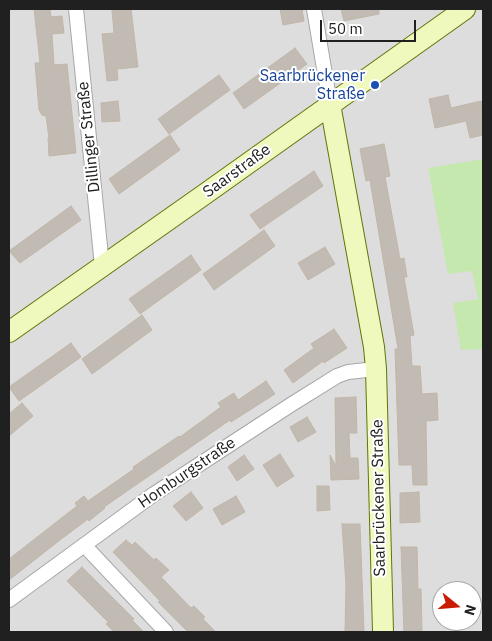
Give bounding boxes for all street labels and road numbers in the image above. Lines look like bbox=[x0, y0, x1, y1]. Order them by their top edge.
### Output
street label: Dillinger Straße bbox=[74, 81, 104, 193]
street label: Saarstraße bbox=[199, 140, 275, 202]
street label: Saarbrückener Straße bbox=[368, 419, 390, 577]
street label: Homburgstraße bbox=[135, 433, 239, 513]

